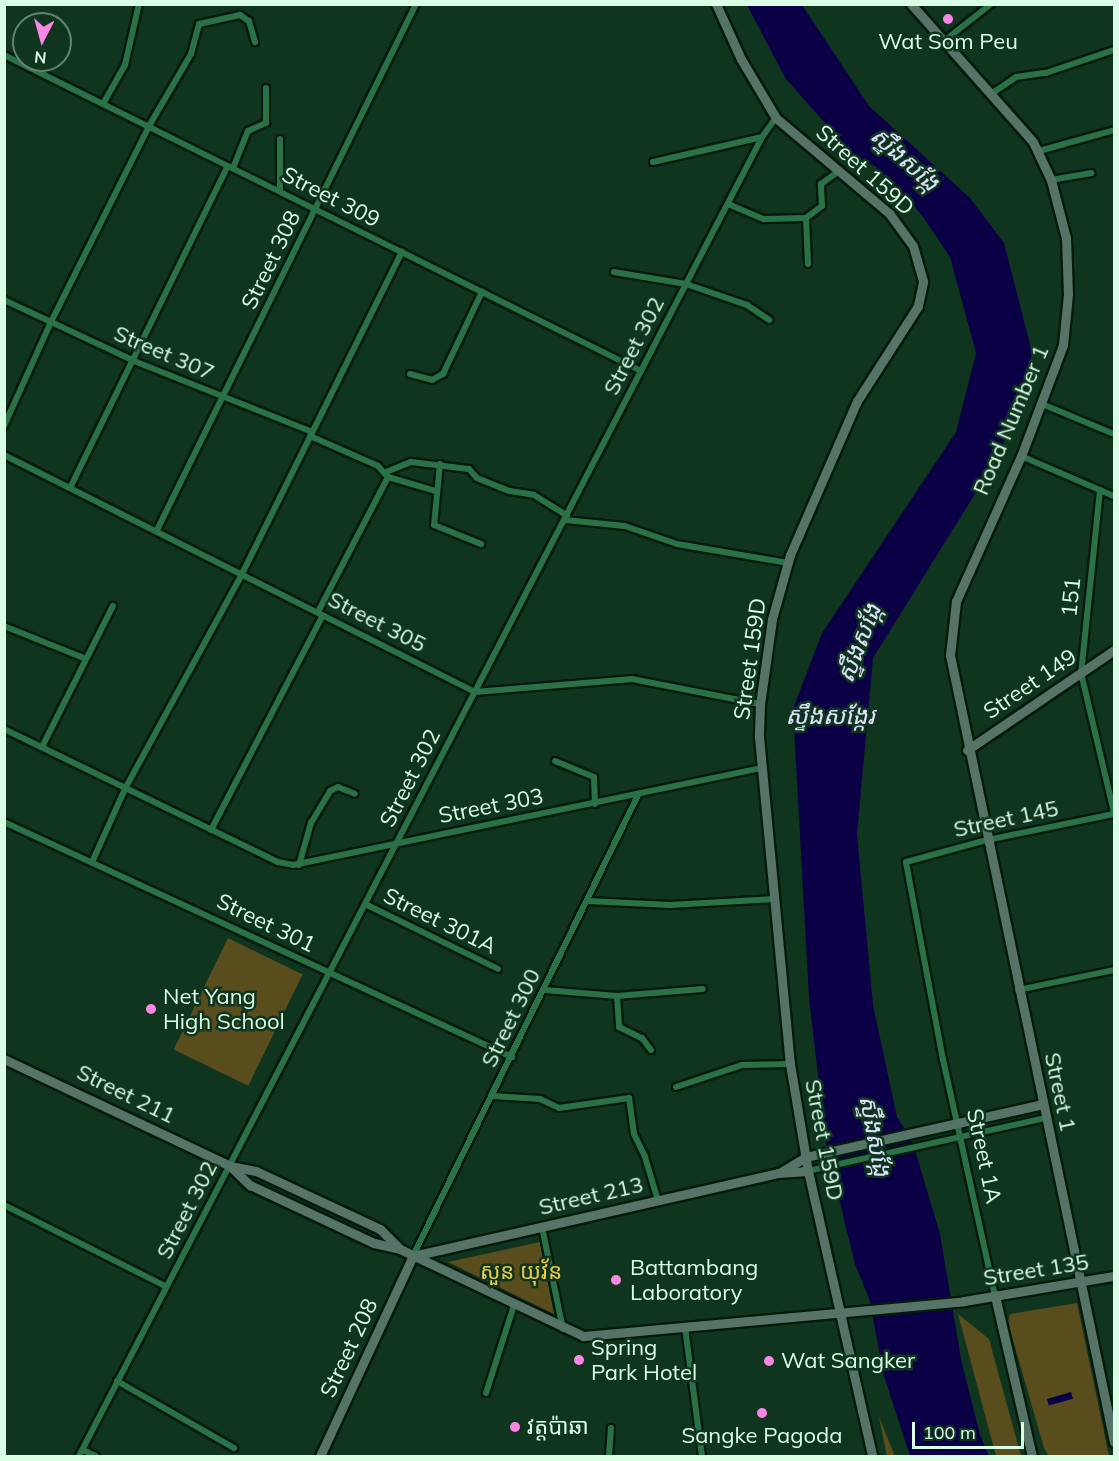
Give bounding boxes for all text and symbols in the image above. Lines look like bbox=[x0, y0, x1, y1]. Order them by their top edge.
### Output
north arrow bbox=[12, 12, 72, 72]
marker: Wat Som Peu bbox=[941, 12, 955, 26]
place label: Wat Som Peu bbox=[878, 29, 1018, 55]
text: N bbox=[33, 47, 47, 68]
street label: Street 159D bbox=[811, 119, 919, 221]
water label: ស្ទឹងសង្កែ bbox=[865, 121, 945, 197]
street label: Street 309 bbox=[278, 161, 384, 233]
street label: Street 308 bbox=[236, 206, 306, 314]
street label: Street 302 bbox=[598, 293, 670, 399]
street label: Street 307 bbox=[110, 320, 218, 386]
street label: Road Number 1 bbox=[968, 341, 1054, 499]
street label: 151 bbox=[1056, 576, 1086, 618]
street label: Street 305 bbox=[324, 586, 430, 658]
street label: Street 159D bbox=[728, 596, 772, 722]
water label: ស្ទឹងសង្កែ bbox=[831, 600, 887, 686]
street label: Street 149 bbox=[979, 643, 1081, 725]
water label: ស្ទឹងសង្កែរ bbox=[786, 702, 874, 730]
street label: Street 302 bbox=[374, 725, 446, 831]
street label: Street 303 bbox=[436, 783, 546, 829]
street label: Street 145 bbox=[951, 795, 1061, 843]
street label: Street 301A bbox=[379, 882, 501, 960]
street label: Street 301 bbox=[212, 888, 320, 958]
street label: Street 300 bbox=[476, 964, 546, 1072]
place label: Net Yang High School bbox=[163, 983, 285, 1034]
marker: Net Yang High School bbox=[144, 1002, 158, 1016]
street label: Street 1 bbox=[1039, 1050, 1081, 1134]
street label: Street 211 bbox=[72, 1059, 180, 1129]
street label: Street 159D bbox=[799, 1077, 849, 1203]
water label: ស្ទឹងសង្កែ bbox=[853, 1093, 897, 1179]
street label: Street 1A bbox=[961, 1106, 1007, 1206]
street label: Street 302 bbox=[151, 1157, 223, 1263]
street label: Street 213 bbox=[536, 1171, 646, 1221]
street label: Street 135 bbox=[981, 1249, 1091, 1291]
place label: Battambang Laboratory bbox=[630, 1254, 758, 1306]
park label: សួន យុវ័ន bbox=[480, 1259, 562, 1285]
marker: Battambang Laboratory bbox=[607, 1271, 625, 1289]
street label: Street 208 bbox=[315, 1294, 383, 1402]
place label: Spring Park Hotel bbox=[591, 1334, 697, 1386]
place label: Wat Sangker bbox=[781, 1348, 915, 1374]
marker: Spring Park Hotel bbox=[572, 1353, 586, 1367]
marker: Wat Sangker bbox=[762, 1354, 776, 1368]
marker: Sangke Pagoda bbox=[755, 1406, 769, 1420]
scale bar bbox=[915, 1410, 1028, 1448]
place label: វត្តប៉ាឆា bbox=[527, 1414, 589, 1440]
marker: វត្តប៉ាឆា bbox=[508, 1420, 522, 1434]
text: 100 m bbox=[923, 1421, 976, 1444]
place label: Sangke Pagoda bbox=[681, 1423, 843, 1449]

